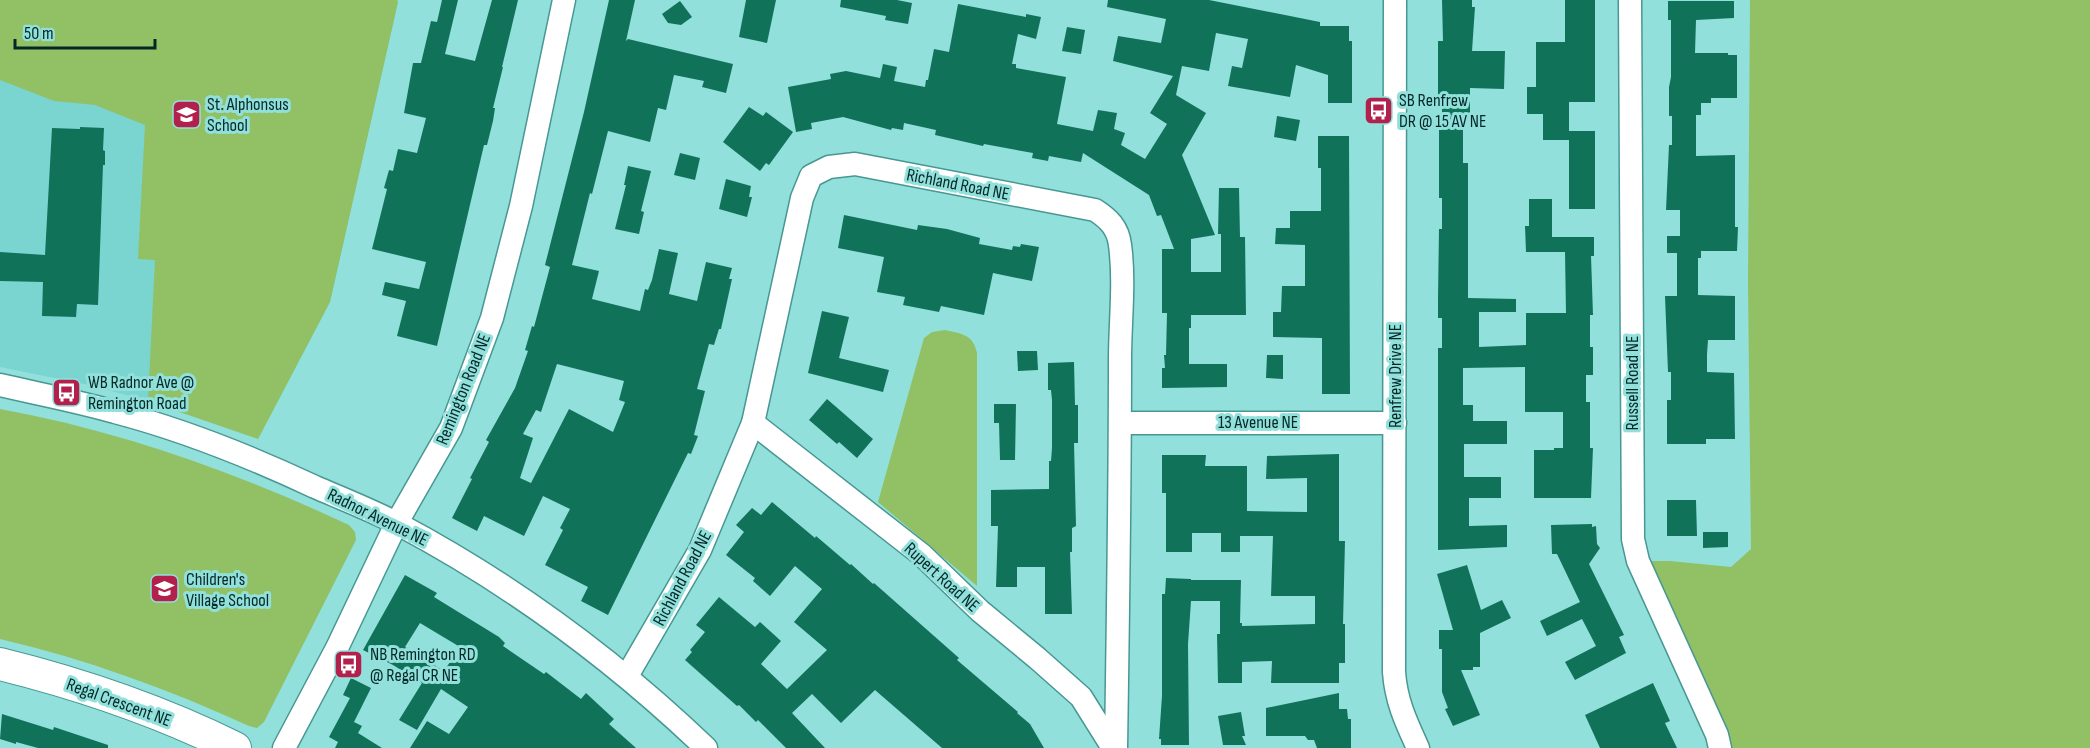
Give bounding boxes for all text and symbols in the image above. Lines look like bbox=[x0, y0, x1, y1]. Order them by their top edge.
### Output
scale bar bbox=[15, 12, 154, 50]
text: 50 m bbox=[24, 23, 54, 44]
place label: SB Renfrew DR @ 15 AV NE bbox=[1399, 90, 1486, 132]
place label: St. Alphonsus School bbox=[207, 94, 289, 136]
bus stop icon: SB Renfrew DR @ 15 AV NE bbox=[1362, 94, 1394, 126]
school or university icon: St. Alphonsus School bbox=[170, 98, 202, 130]
street label: Richland Road NE bbox=[905, 164, 1011, 205]
street label: Renfrew Drive NE bbox=[1385, 324, 1406, 428]
street label: Remington Road NE bbox=[432, 331, 495, 448]
street label: Russell Road NE bbox=[1622, 336, 1643, 430]
place label: WB Radnor Ave @ Remington Road bbox=[88, 372, 194, 414]
bus stop icon: WB Radnor Ave @ Remington Road bbox=[51, 376, 83, 408]
street label: 13 Avenue NE bbox=[1218, 412, 1298, 433]
street label: Radnor Avenue NE bbox=[324, 484, 431, 551]
street label: Richland Road NE bbox=[649, 527, 716, 629]
street label: Rupert Road NE bbox=[900, 538, 984, 617]
place label: Children's Village School bbox=[186, 569, 269, 611]
school or university icon: Children's Village School bbox=[149, 573, 181, 605]
place label: NB Remington RD @ Regal CR NE bbox=[370, 644, 476, 686]
bus stop icon: NB Remington RD @ Regal CR NE bbox=[333, 648, 365, 680]
street label: Regal Crescent NE bbox=[64, 674, 174, 731]

